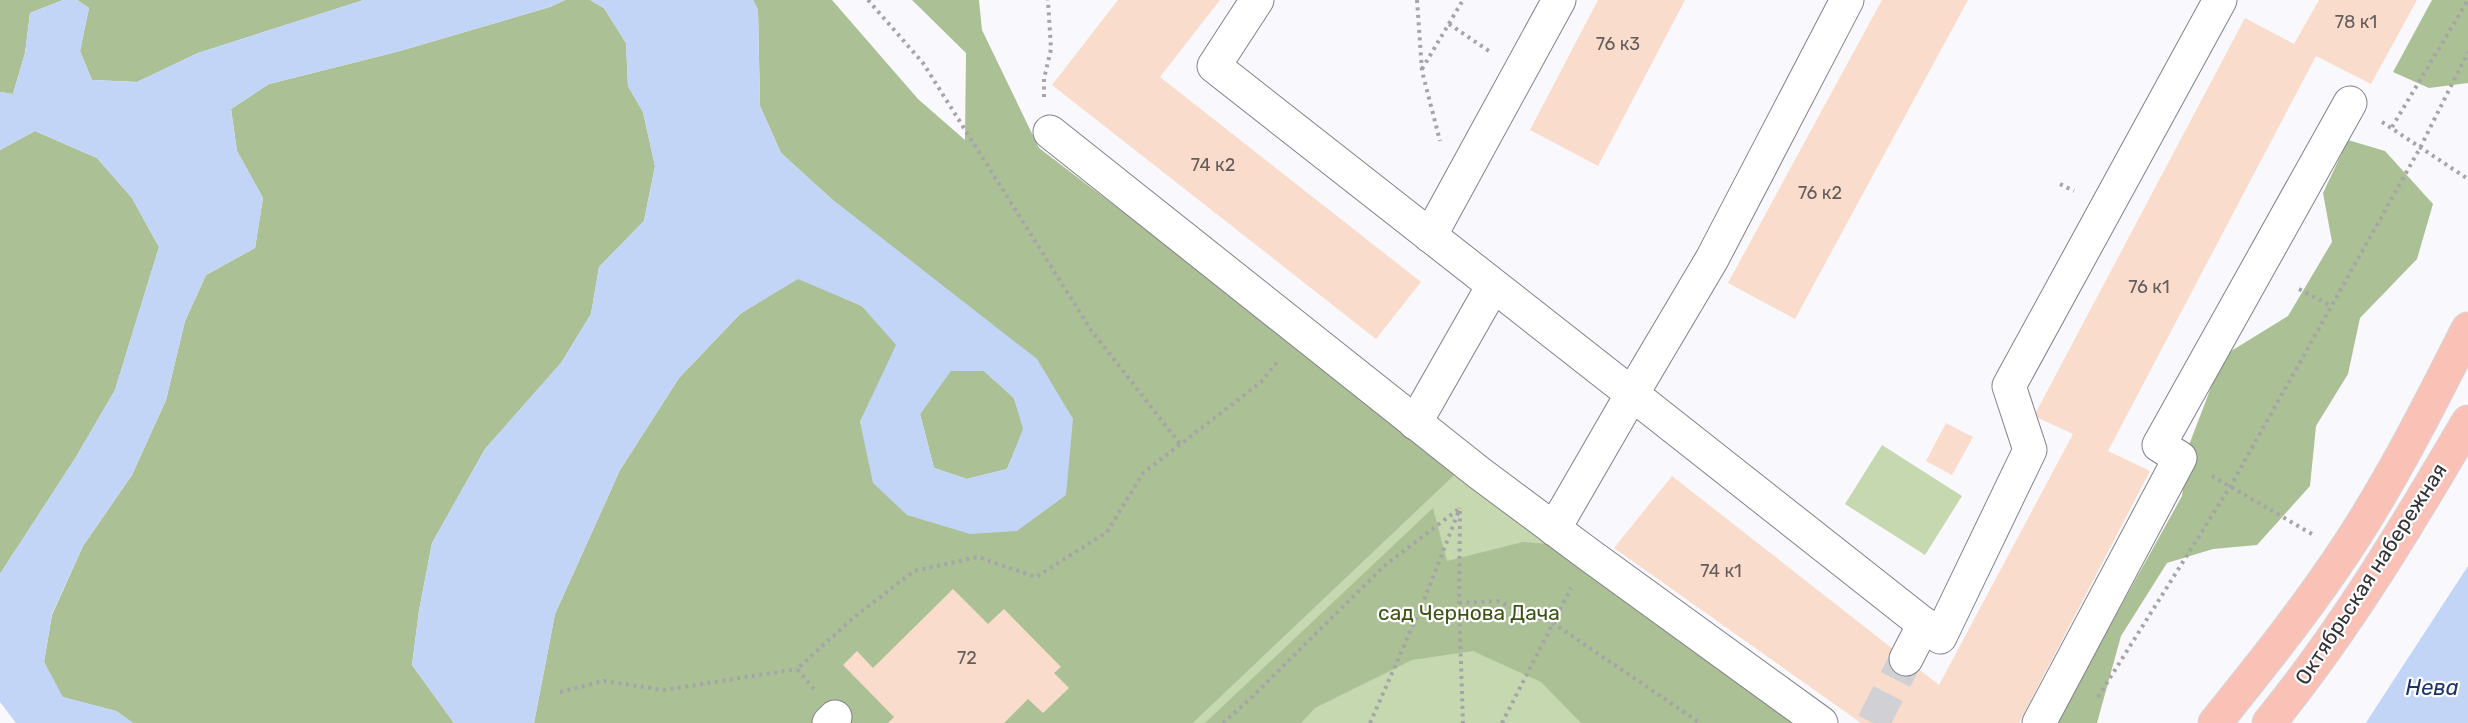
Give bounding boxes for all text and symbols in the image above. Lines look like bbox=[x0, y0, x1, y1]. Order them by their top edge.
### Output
house number: 78 к1 bbox=[2335, 11, 2377, 33]
house number: 76 к3 bbox=[1596, 33, 1640, 55]
house number: 74 к2 bbox=[1191, 154, 1235, 176]
house number: 76 к2 bbox=[1798, 182, 1842, 204]
house number: 76 к1 bbox=[2128, 276, 2170, 298]
street label: Октябрьская набережная bbox=[2290, 458, 2452, 689]
house number: 74 к1 bbox=[1700, 560, 1742, 582]
park label: сад Чернова Дача bbox=[1378, 600, 1560, 625]
house number: 72 bbox=[957, 647, 977, 669]
water label: Нева bbox=[2405, 674, 2459, 701]

